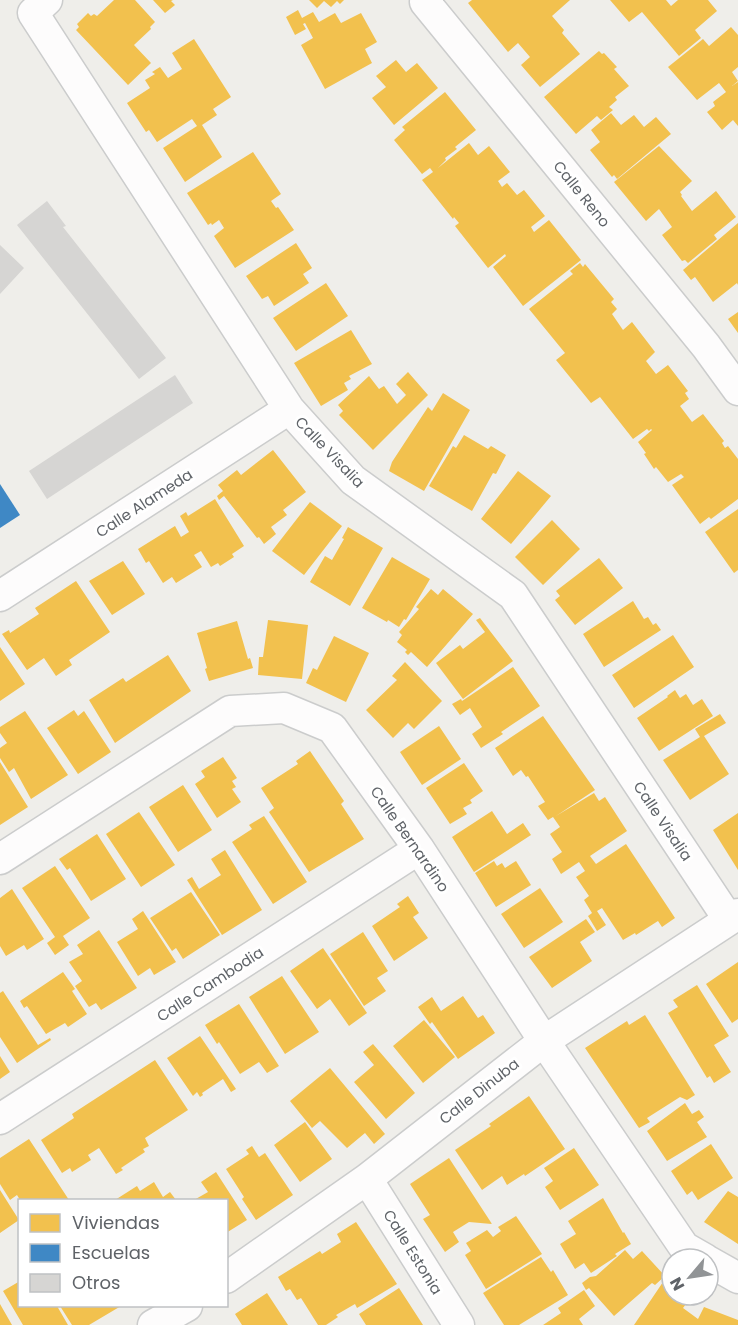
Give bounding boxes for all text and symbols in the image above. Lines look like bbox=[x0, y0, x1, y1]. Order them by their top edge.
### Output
street label: Calle Reno bbox=[549, 156, 615, 232]
street label: Calle Visalia bbox=[291, 412, 369, 492]
street label: Calle Alameda bbox=[92, 464, 196, 542]
street label: Calle Visalia bbox=[629, 777, 697, 865]
street label: Calle Bernardino bbox=[366, 782, 454, 896]
street label: Calle Cambodia bbox=[153, 942, 267, 1026]
street label: Calle Dinuba bbox=[435, 1053, 523, 1129]
legend bbox=[18, 1199, 228, 1307]
street label: Calle Estonia bbox=[379, 1206, 447, 1298]
text: Viviendas bbox=[72, 1210, 160, 1235]
text: Escuelas bbox=[72, 1240, 150, 1265]
north arrow bbox=[660, 1247, 720, 1307]
text: Otros bbox=[72, 1270, 120, 1295]
text: N bbox=[664, 1273, 690, 1295]

